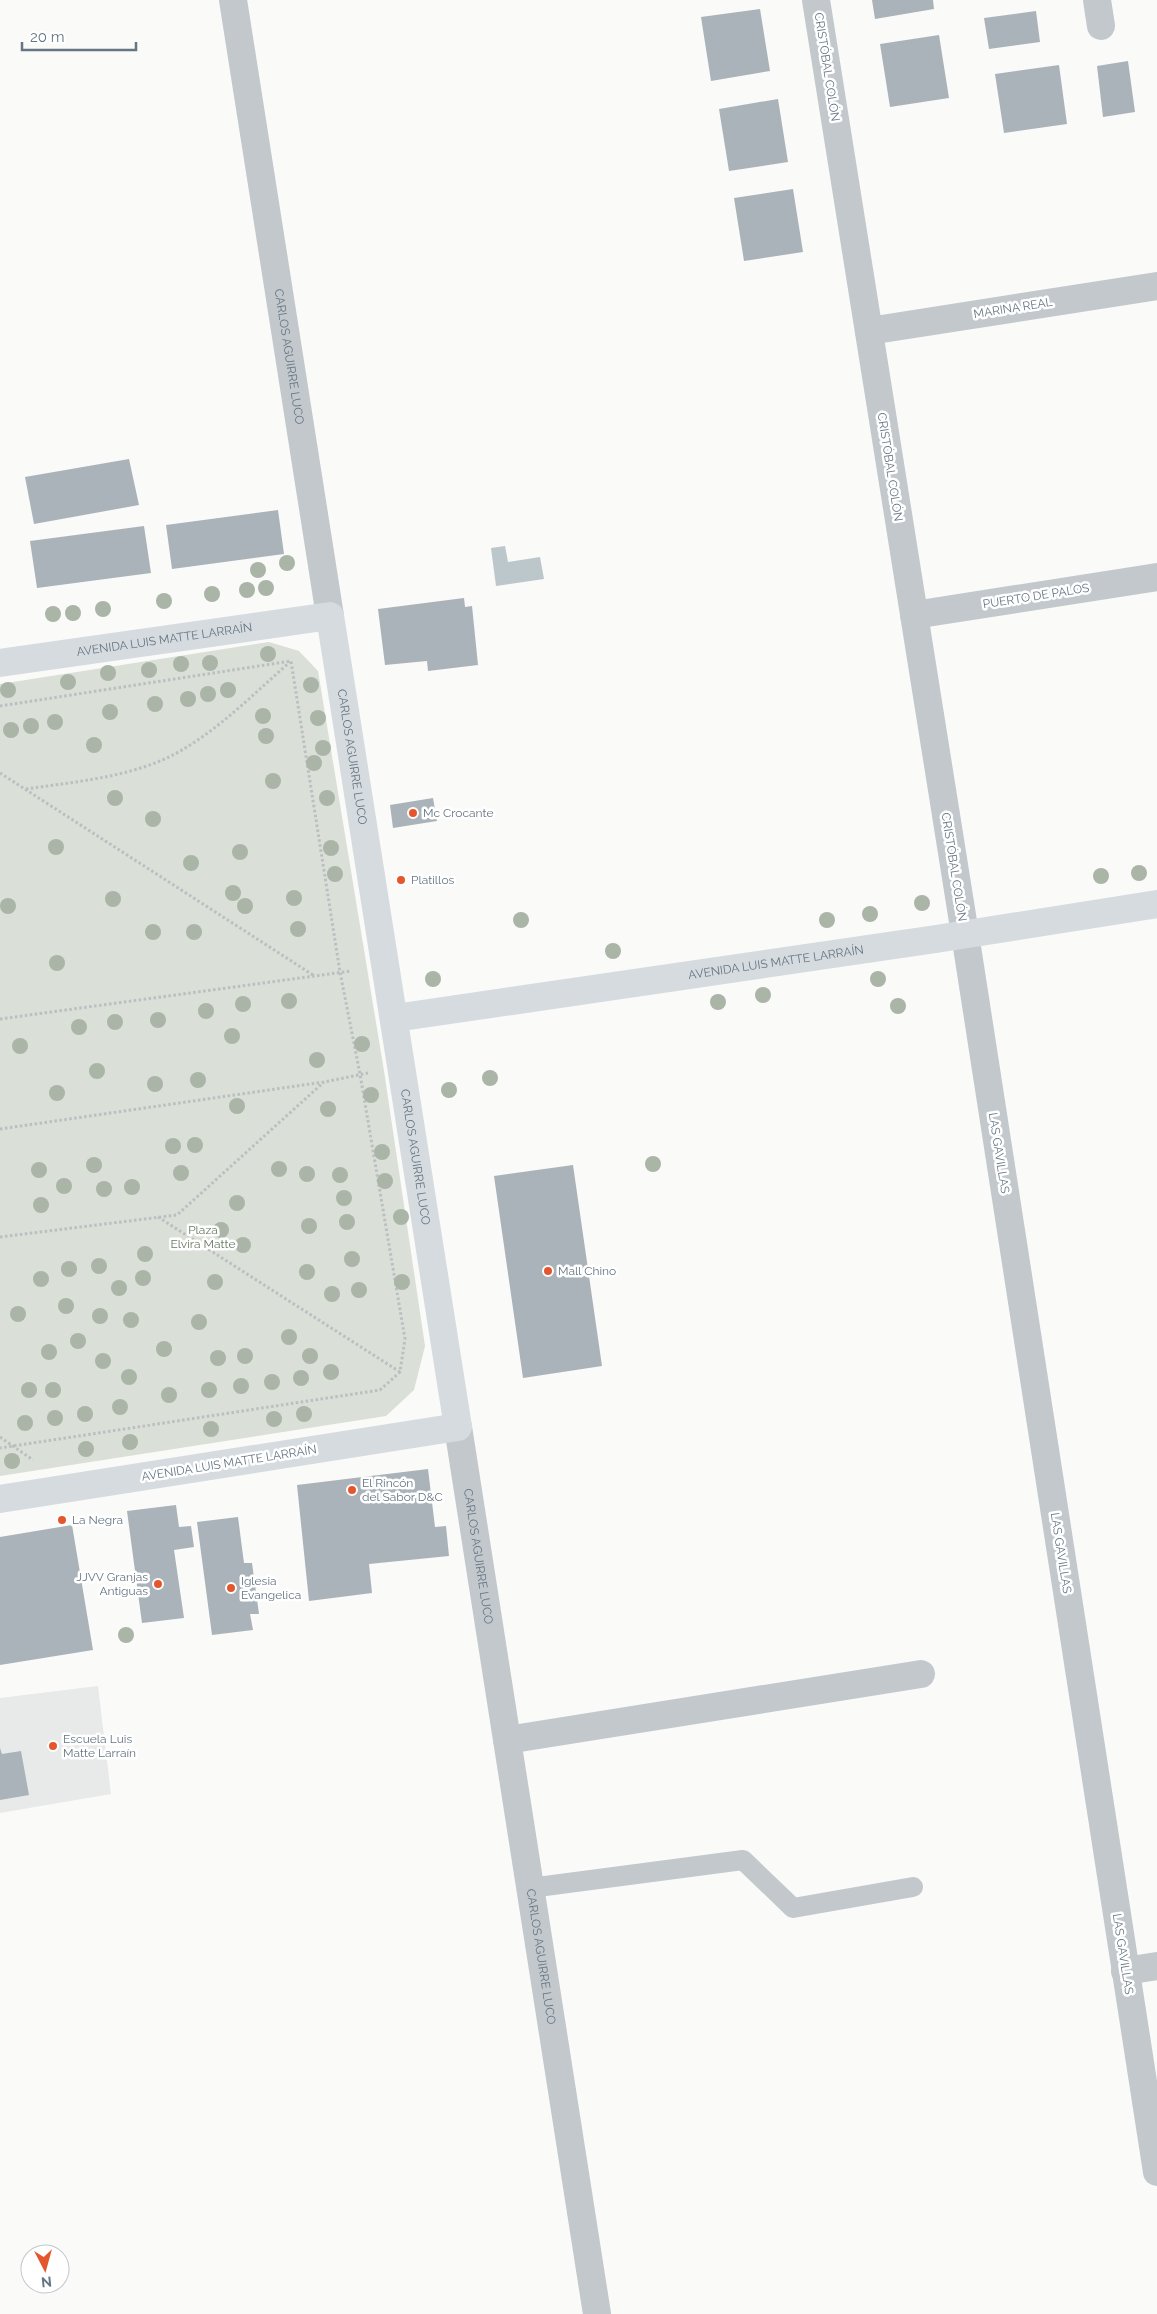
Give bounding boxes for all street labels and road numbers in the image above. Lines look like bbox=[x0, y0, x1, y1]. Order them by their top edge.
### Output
street label: CRISTÓBAL COLÓN bbox=[811, 12, 843, 122]
street label: CARLOS AGUIRRE LUCO bbox=[272, 288, 307, 425]
street label: MARINA REAL bbox=[973, 295, 1053, 321]
street label: CRISTÓBAL COLÓN bbox=[874, 412, 906, 522]
street label: PUERTO DE PALOS bbox=[982, 581, 1090, 611]
street label: AVENIDA LUIS MATTE LARRAÍN bbox=[76, 620, 253, 659]
street label: CARLOS AGUIRRE LUCO bbox=[335, 688, 370, 826]
street label: CRISTÓBAL COLÓN bbox=[938, 812, 970, 922]
street label: AVENIDA LUIS MATTE LARRAÍN bbox=[687, 943, 865, 982]
street label: CARLOS AGUIRRE LUCO bbox=[398, 1088, 433, 1226]
street label: LAS GAVILLAS bbox=[986, 1112, 1012, 1194]
street label: AVENIDA LUIS MATTE LARRAÍN bbox=[140, 1442, 318, 1484]
street label: CARLOS AGUIRRE LUCO bbox=[461, 1488, 496, 1625]
street label: LAS GAVILLAS bbox=[1048, 1512, 1074, 1594]
street label: CARLOS AGUIRRE LUCO bbox=[523, 1888, 559, 2025]
street label: LAS GAVILLAS bbox=[1110, 1913, 1136, 1995]

